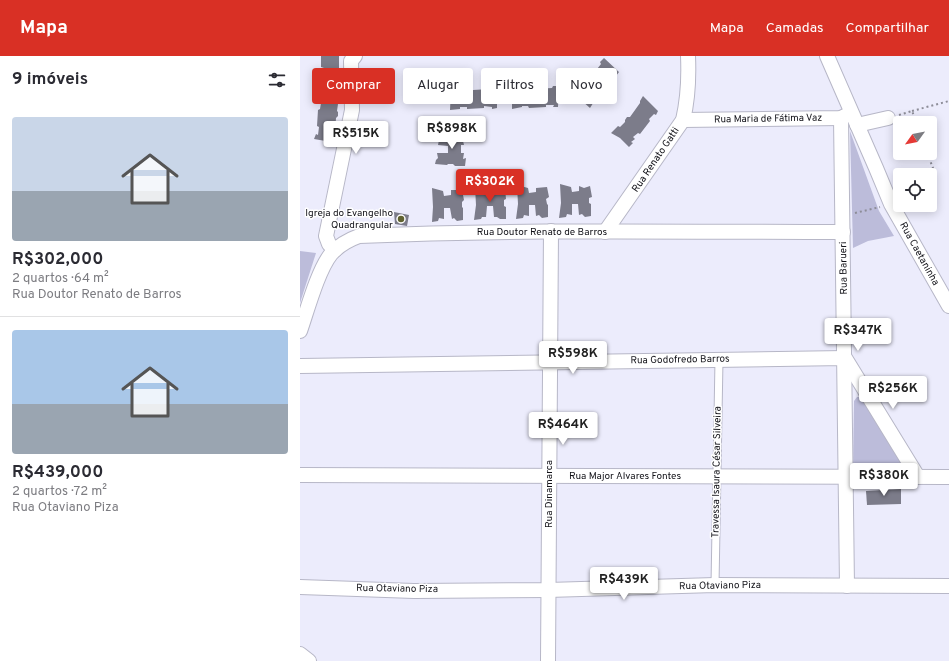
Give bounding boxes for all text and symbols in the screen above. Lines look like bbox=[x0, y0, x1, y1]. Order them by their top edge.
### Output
text: Mapa bbox=[20, 16, 68, 40]
text: Mapa bbox=[710, 20, 744, 37]
text: Camadas bbox=[766, 20, 824, 37]
text: Compartilhar bbox=[846, 20, 929, 37]
chip: Comprar bbox=[312, 68, 395, 104]
chip: Alugar bbox=[403, 68, 473, 104]
chip: Filtros bbox=[481, 68, 548, 104]
chip: Novo bbox=[556, 68, 617, 104]
text: 9 imóveis bbox=[12, 69, 88, 91]
icon: filters bbox=[266, 69, 288, 91]
street label: Rua Maria de Fátima Vaz bbox=[714, 112, 822, 126]
pin: R$898K bbox=[419, 116, 485, 150]
north arrow bbox=[893, 116, 937, 160]
map controls bbox=[893, 116, 937, 212]
pin: R$515K bbox=[323, 121, 389, 155]
text: R$898K bbox=[427, 121, 477, 137]
street label: Rua Renato Gatti bbox=[629, 125, 683, 195]
text: R$515K bbox=[332, 126, 380, 142]
icon: home bbox=[114, 143, 186, 215]
button: locate bbox=[893, 168, 937, 212]
pin: R$302K bbox=[457, 169, 523, 203]
text: R$302K bbox=[465, 174, 515, 190]
place label: Igreja do Evangelho Quadrangular bbox=[305, 207, 393, 232]
marker: Igreja do Evangelho Quadrangular bbox=[396, 214, 406, 224]
street label: Rua Caetaninha bbox=[896, 220, 942, 288]
street label: Rua Doutor Renato de Barros bbox=[477, 226, 608, 239]
street label: Rua Barueri bbox=[837, 241, 851, 295]
text: R$302,000 bbox=[12, 249, 103, 271]
text: 2 quartos · 64 m² bbox=[12, 271, 109, 287]
text: Rua Doutor Renato de Barros bbox=[12, 287, 182, 303]
pin: R$347K bbox=[825, 318, 891, 352]
text: R$347K bbox=[833, 323, 883, 339]
pin: R$598K bbox=[540, 341, 606, 375]
text: R$598K bbox=[548, 346, 598, 362]
street label: Rua Godofredo Barros bbox=[630, 353, 730, 367]
icon: home bbox=[114, 356, 186, 428]
pin: R$256K bbox=[860, 376, 926, 410]
text: R$256K bbox=[868, 381, 918, 397]
street label: Travessa Isaura César Silveira bbox=[709, 406, 725, 538]
pin: R$464K bbox=[530, 412, 596, 446]
text: R$464K bbox=[538, 417, 588, 433]
street label: Rua Dinamarca bbox=[543, 460, 556, 528]
text: R$439,000 bbox=[12, 462, 103, 484]
pin: R$380K bbox=[851, 463, 917, 497]
text: R$380K bbox=[859, 468, 909, 484]
street label: Rua Major Alvares Fontes bbox=[569, 470, 681, 483]
text: 2 quartos · 72 m² bbox=[12, 484, 107, 500]
text: Rua Otaviano Piza bbox=[12, 500, 119, 516]
pin: R$439K bbox=[591, 567, 657, 601]
text: R$439K bbox=[599, 572, 649, 588]
street label: Rua Otaviano Piza bbox=[679, 579, 761, 593]
street label: Rua Otaviano Piza bbox=[356, 582, 438, 596]

